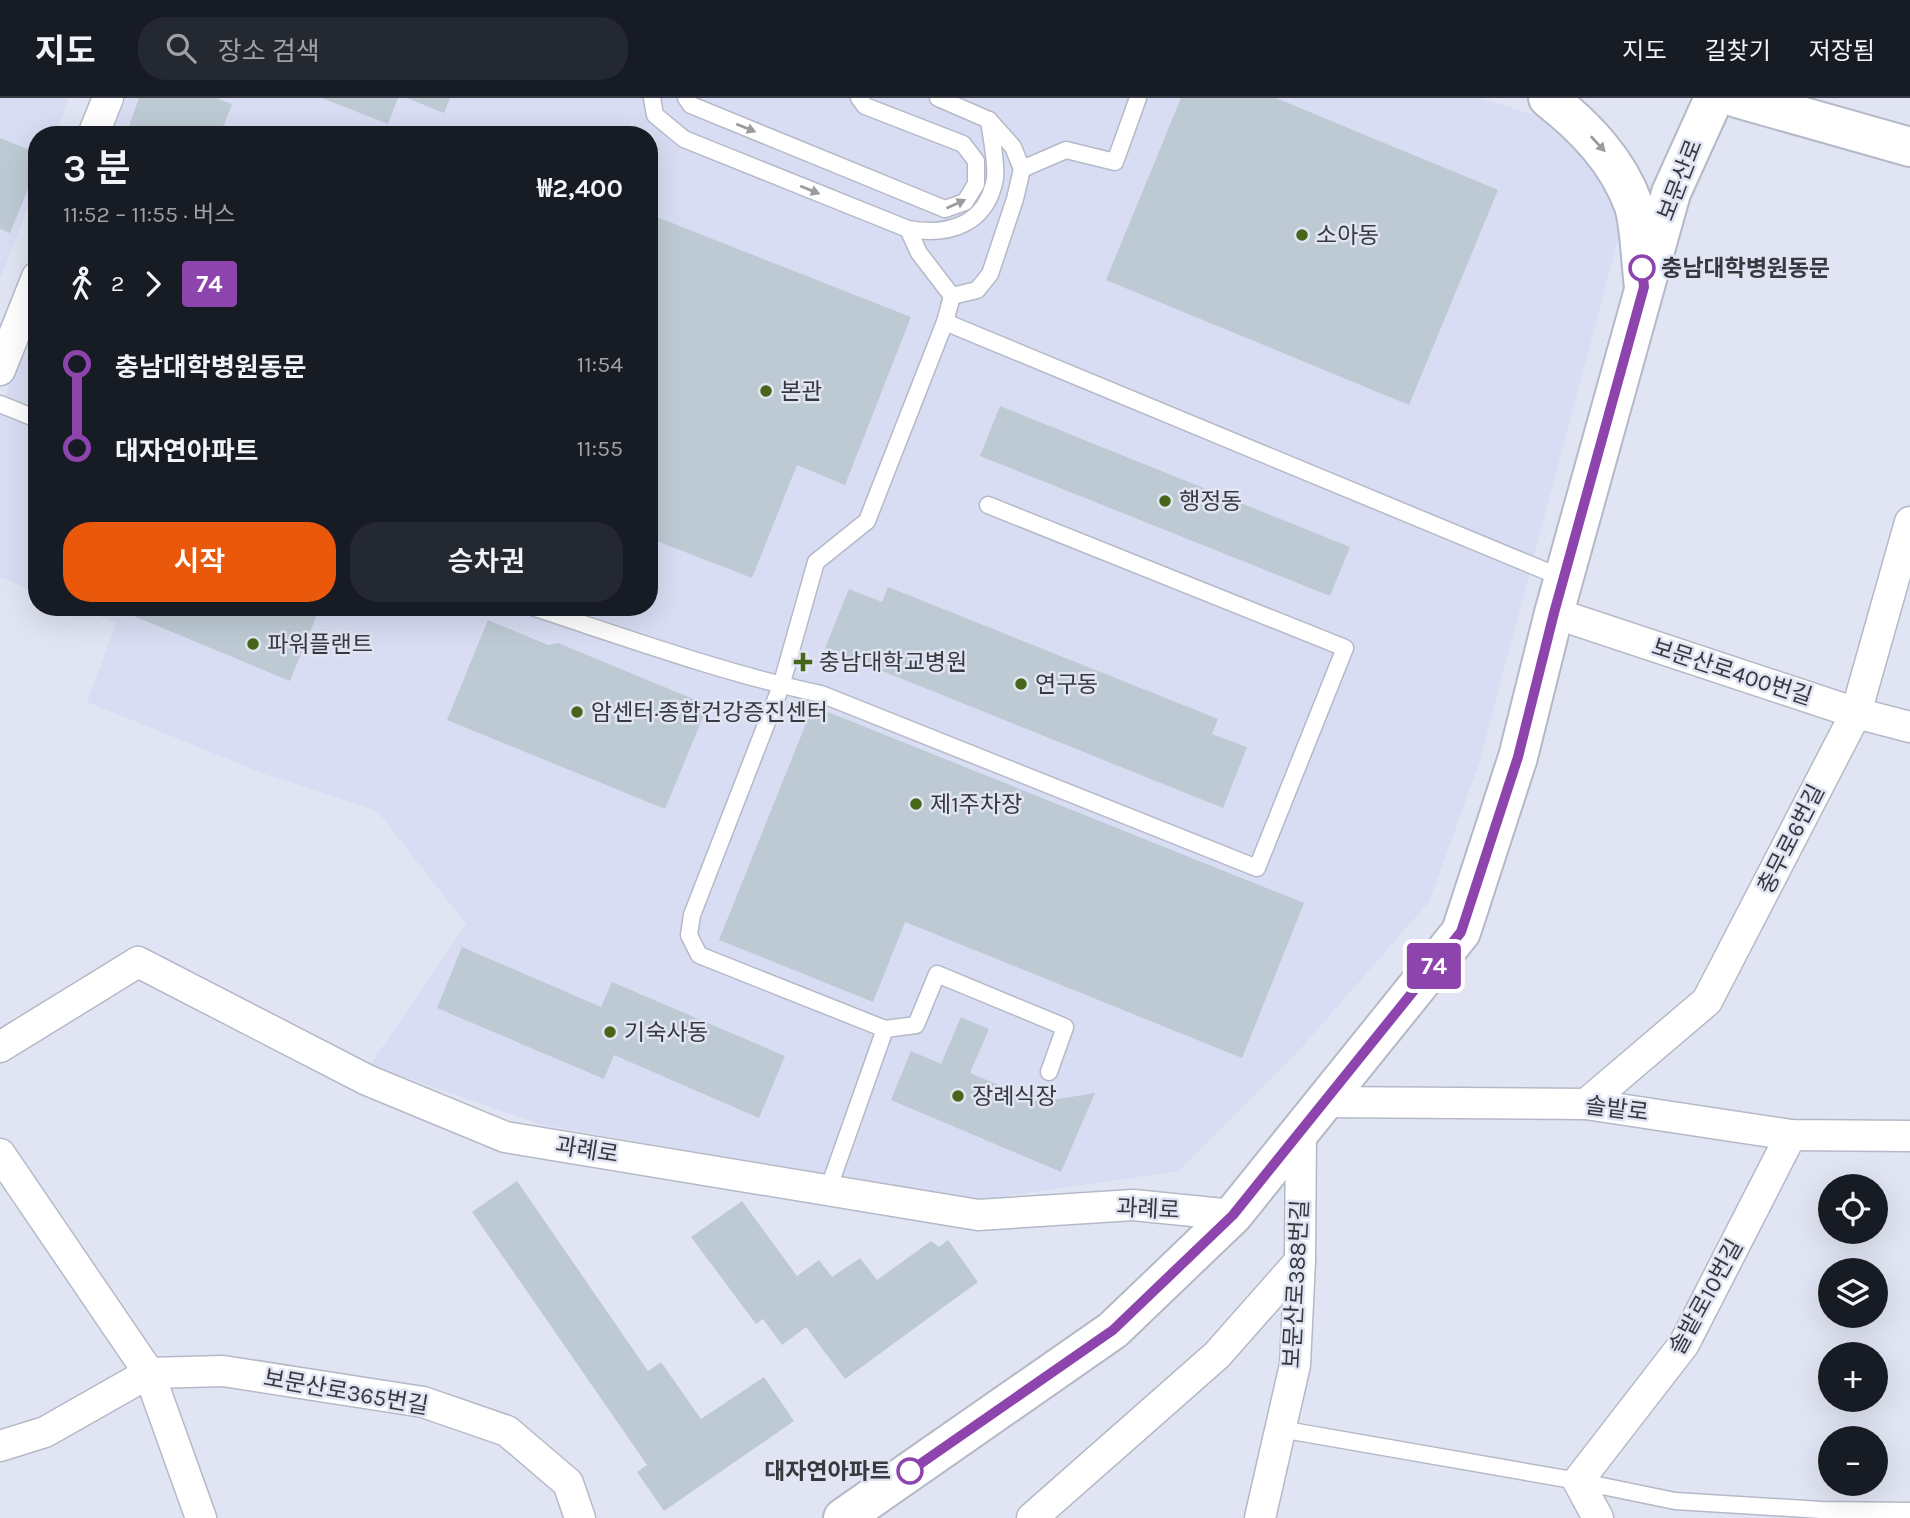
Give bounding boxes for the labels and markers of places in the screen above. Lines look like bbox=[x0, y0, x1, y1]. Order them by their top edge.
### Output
place label: 소아동 bbox=[1316, 222, 1379, 249]
marker: 소아동 bbox=[1294, 227, 1310, 243]
marker: 충남대학병원동문 bbox=[1629, 255, 1655, 281]
place label: 충남대학병원동문 bbox=[1661, 255, 1830, 282]
place label: 본관 bbox=[780, 378, 822, 405]
marker: 본관 bbox=[758, 383, 774, 399]
place label: 행정동 bbox=[1179, 488, 1242, 515]
marker: 행정동 bbox=[1157, 493, 1173, 509]
place label: 파워플랜트 bbox=[267, 631, 373, 658]
marker: 파워플랜트 bbox=[245, 636, 261, 652]
place label: 충남대학교병원 bbox=[819, 649, 967, 676]
marker: 충남대학교병원 bbox=[793, 652, 813, 672]
place label: 연구동 bbox=[1035, 671, 1098, 698]
marker: 연구동 bbox=[1013, 676, 1029, 692]
place label: 암센터·종합건강증진센터 bbox=[591, 699, 828, 726]
marker: 암센터·종합건강증진센터 bbox=[569, 704, 585, 720]
place label: 제1주차장 bbox=[930, 791, 1022, 818]
marker: 제1주차장 bbox=[908, 796, 924, 812]
place label: 기숙사동 bbox=[624, 1019, 709, 1046]
marker: 기숙사동 bbox=[602, 1024, 618, 1040]
place label: 장례식장 bbox=[972, 1083, 1057, 1110]
marker: 장례식장 bbox=[950, 1088, 966, 1104]
place label: 대자연아파트 bbox=[764, 1458, 891, 1485]
marker: 대자연아파트 bbox=[897, 1458, 923, 1484]

